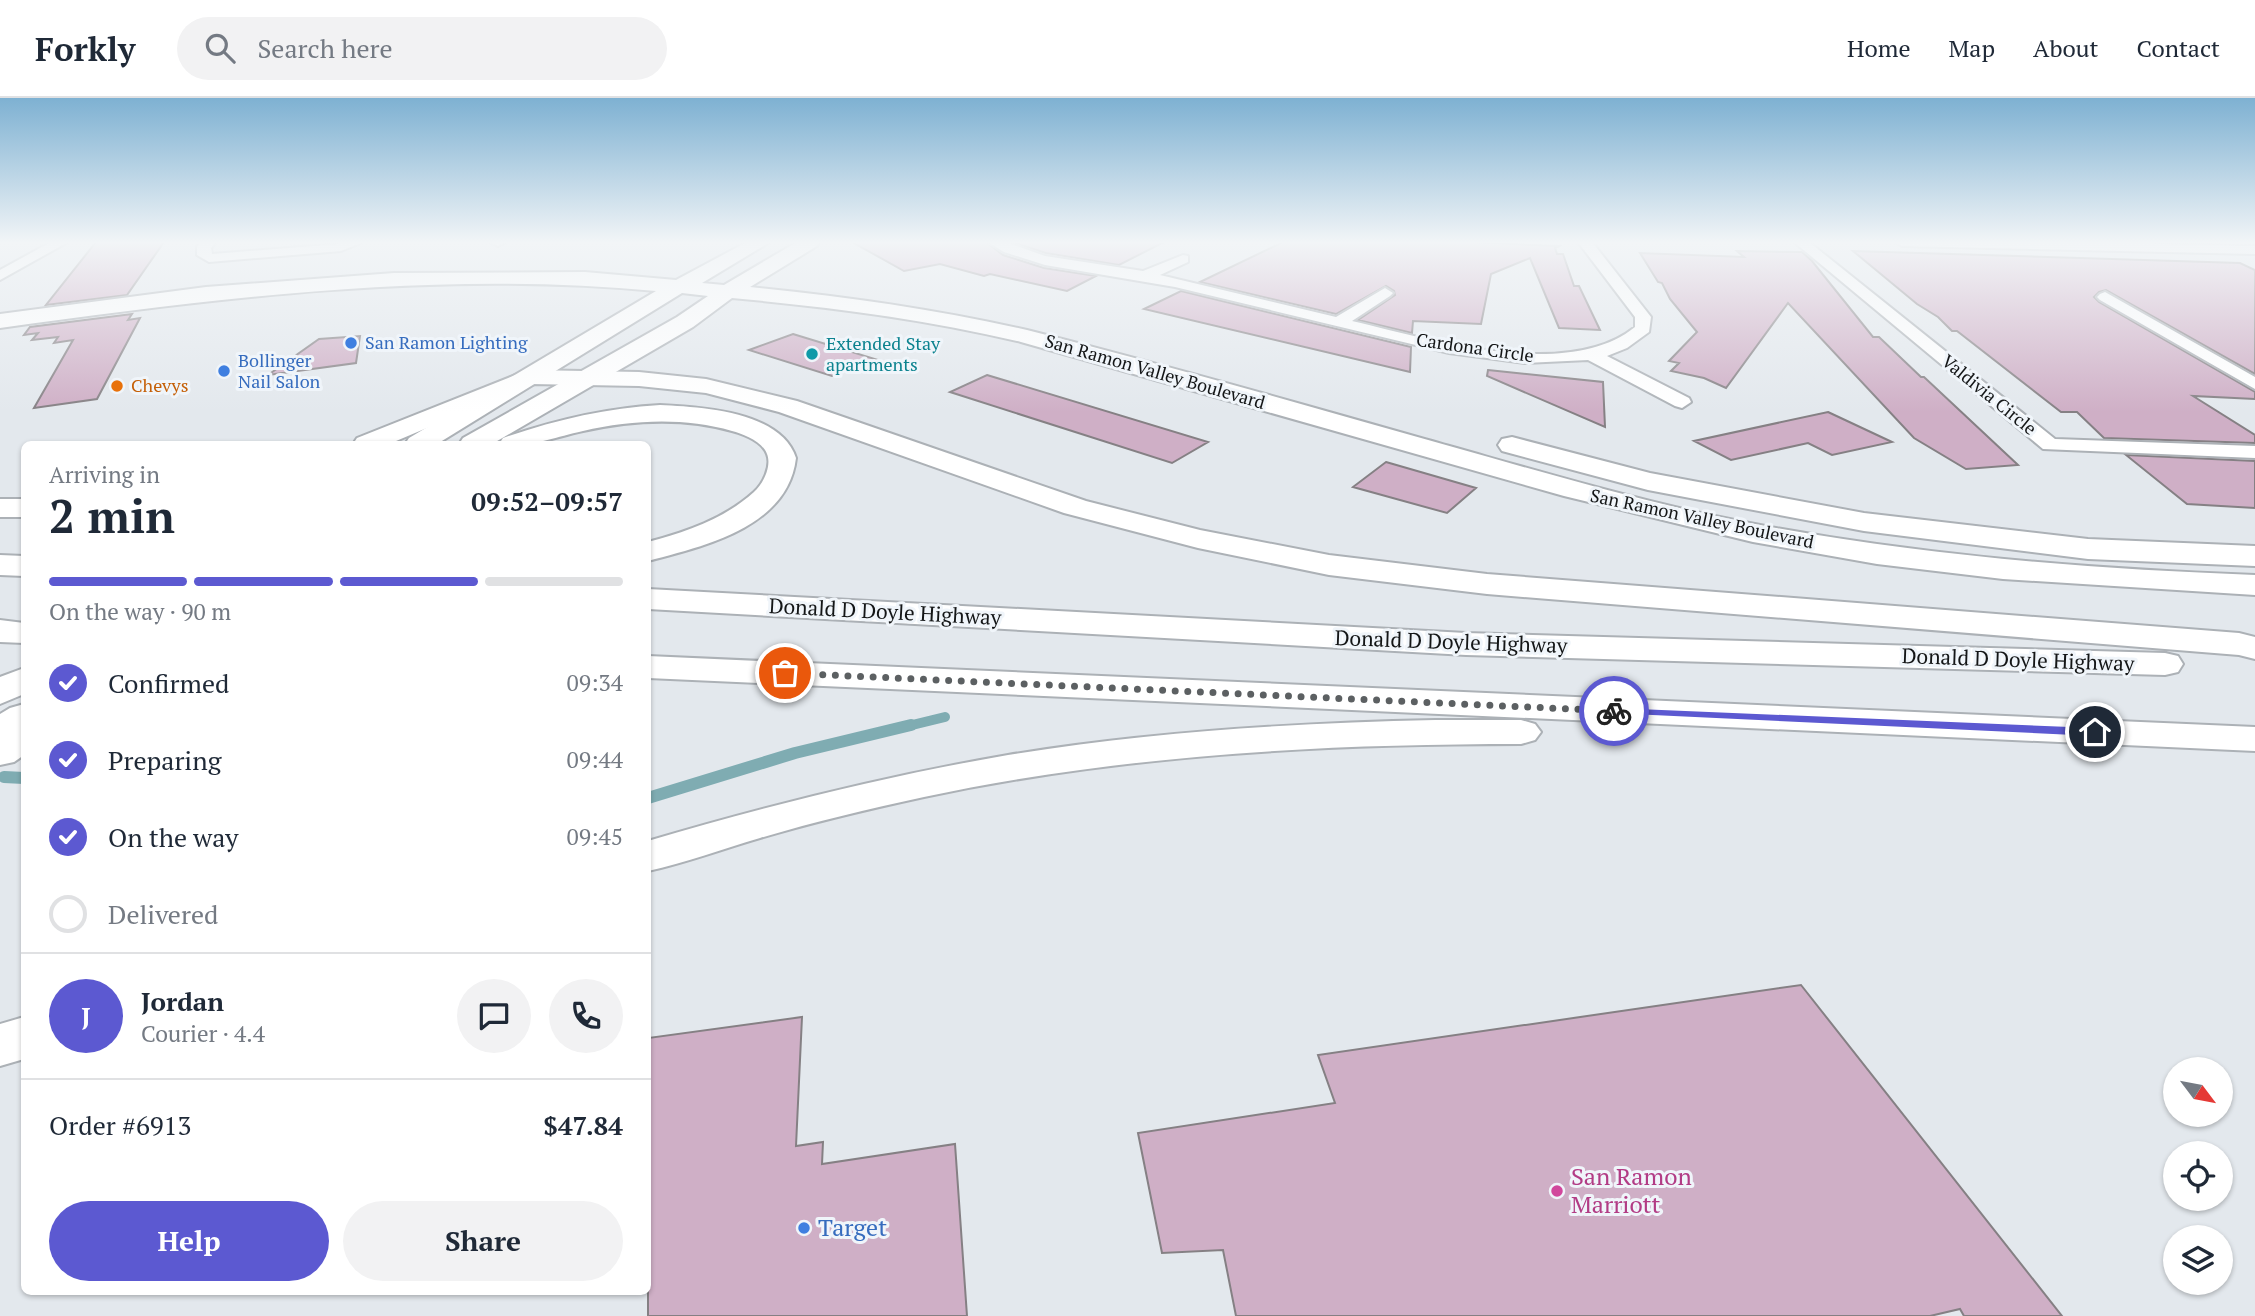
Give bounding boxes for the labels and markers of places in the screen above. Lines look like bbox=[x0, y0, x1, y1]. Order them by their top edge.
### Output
place label: San Ramon Lighting bbox=[365, 330, 528, 354]
place label: Extended Stay apartments bbox=[826, 331, 941, 376]
marker: San Ramon Lighting bbox=[343, 335, 359, 351]
marker: Extended Stay apartments bbox=[804, 346, 820, 362]
place label: Bollinger Nail Salon bbox=[238, 348, 321, 393]
marker: Bollinger Nail Salon bbox=[216, 363, 232, 379]
place label: Chevys bbox=[131, 373, 188, 397]
marker: Chevys bbox=[109, 378, 125, 394]
pin bbox=[755, 643, 815, 703]
pin bbox=[2065, 702, 2125, 762]
place label: San Ramon Marriott bbox=[1571, 1160, 1692, 1220]
marker: San Ramon Marriott bbox=[1549, 1183, 1565, 1199]
place label: Target bbox=[818, 1211, 887, 1243]
marker: Target bbox=[796, 1220, 812, 1236]

